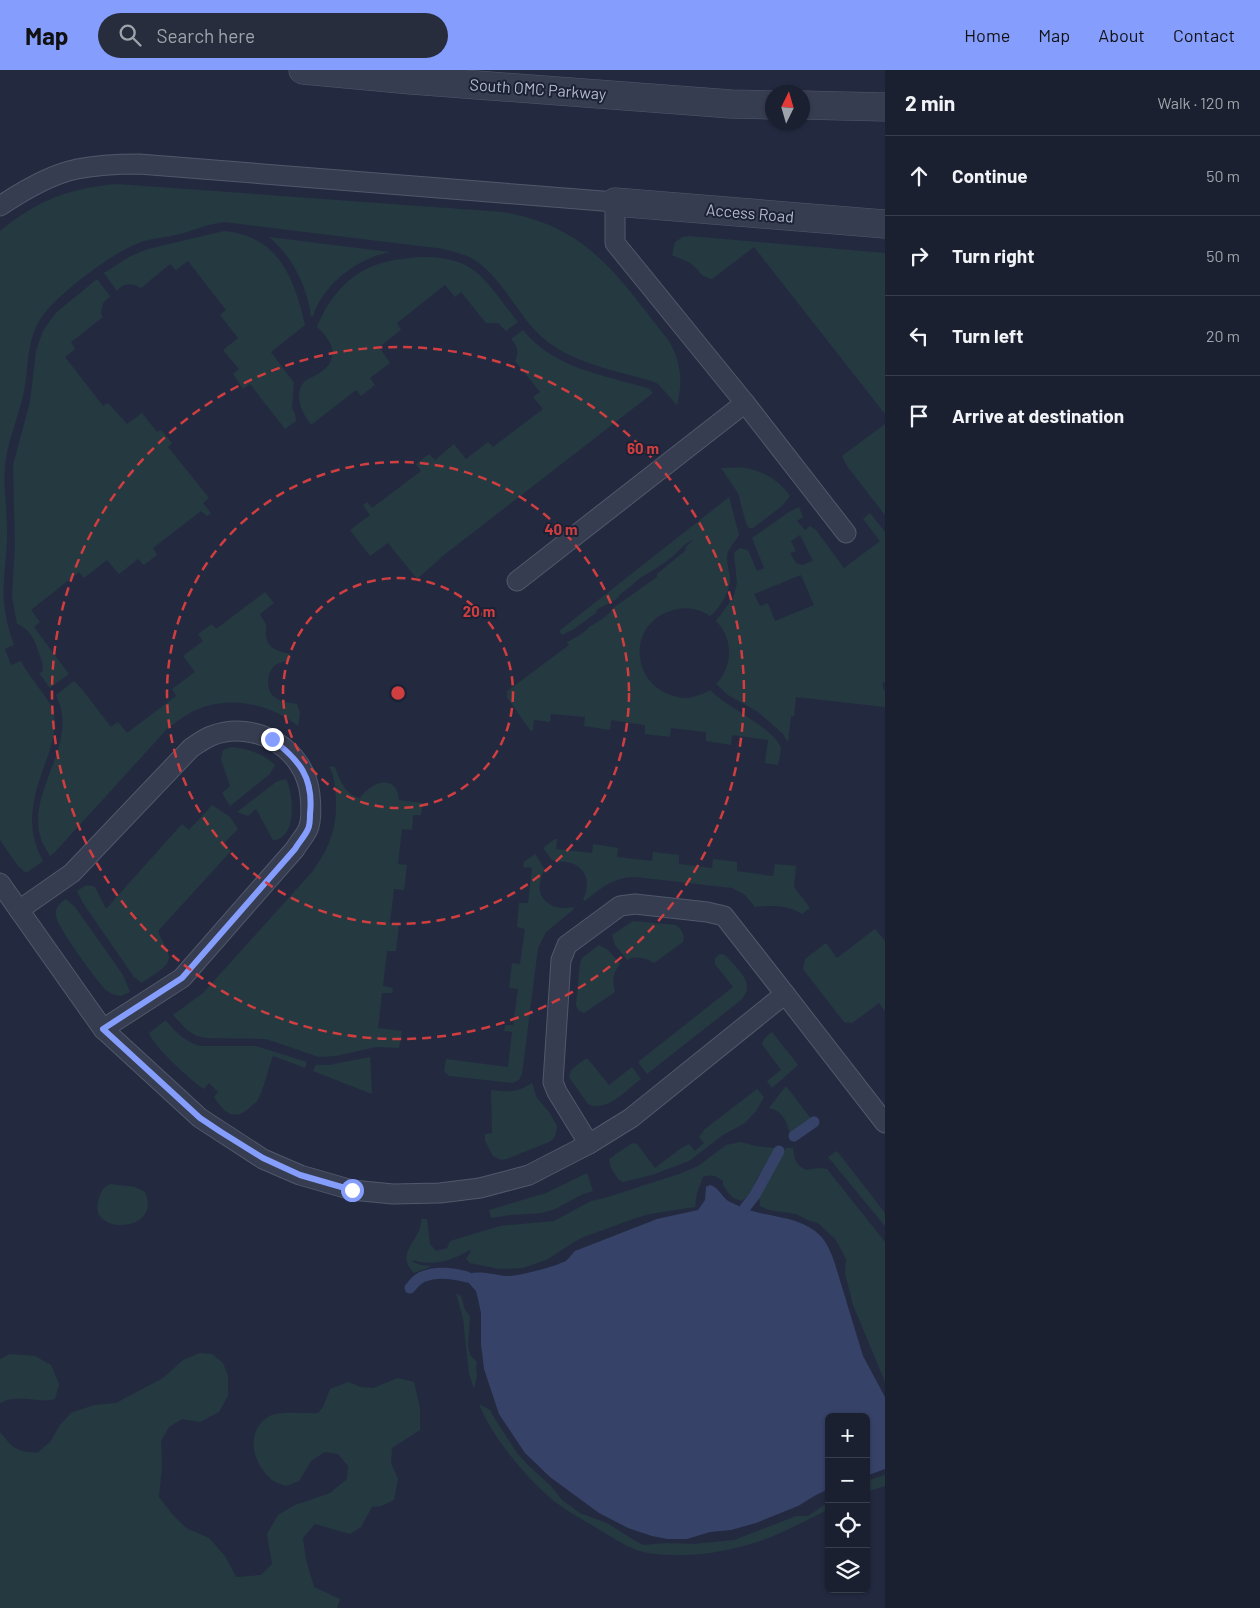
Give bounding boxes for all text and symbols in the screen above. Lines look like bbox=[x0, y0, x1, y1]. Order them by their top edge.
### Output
search box bbox=[98, 13, 448, 58]
text: Map bbox=[25, 21, 68, 50]
icon: search bbox=[116, 21, 144, 49]
text: Search here bbox=[156, 24, 255, 47]
text: Home bbox=[964, 24, 1010, 46]
text: Map bbox=[1038, 24, 1070, 46]
text: About bbox=[1098, 24, 1145, 46]
text: Contact bbox=[1173, 24, 1235, 46]
street label: South OMC Parkway bbox=[469, 74, 608, 103]
north arrow bbox=[765, 85, 810, 130]
text: 2 min bbox=[905, 90, 955, 115]
text: Walk · 120 m bbox=[1157, 93, 1240, 112]
icon: ahead bbox=[905, 162, 933, 190]
text: Continue bbox=[952, 164, 1028, 187]
text: 50 m bbox=[1206, 166, 1240, 185]
street label: Access Road bbox=[705, 199, 795, 226]
icon: right bbox=[905, 242, 933, 270]
text: Turn right bbox=[952, 244, 1034, 267]
text: 50 m bbox=[1206, 246, 1240, 265]
icon: left bbox=[905, 322, 933, 350]
text: Turn left bbox=[952, 324, 1023, 347]
text: 20 m bbox=[1206, 326, 1240, 345]
icon: arrive bbox=[905, 402, 933, 430]
text: Arrive at destination bbox=[952, 404, 1124, 427]
text: 60 m bbox=[627, 439, 659, 457]
text: 40 m bbox=[544, 520, 578, 538]
text: 20 m bbox=[463, 602, 495, 620]
centre of rings bbox=[389, 684, 407, 702]
route end bbox=[261, 728, 284, 751]
route start bbox=[341, 1179, 364, 1202]
map controls bbox=[825, 1413, 870, 1593]
button: + bbox=[825, 1413, 870, 1458]
button: − bbox=[825, 1458, 870, 1503]
button: locate bbox=[825, 1503, 870, 1548]
button: layers bbox=[825, 1548, 870, 1593]

